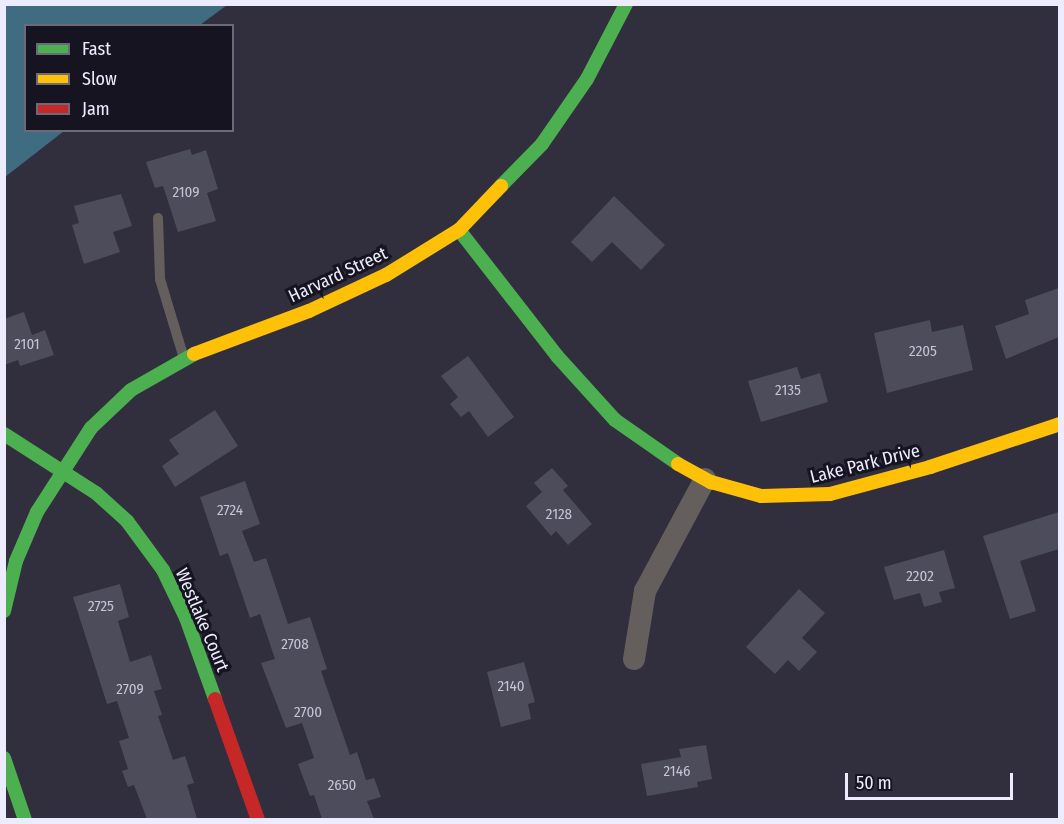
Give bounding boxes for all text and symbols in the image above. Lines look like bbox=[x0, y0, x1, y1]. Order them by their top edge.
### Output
legend bbox=[24, 24, 234, 132]
text: Fast bbox=[82, 38, 111, 60]
text: Slow bbox=[82, 68, 117, 90]
text: Jam bbox=[82, 98, 110, 120]
house number: 2109 bbox=[172, 184, 200, 202]
street label: Harvard Street bbox=[285, 243, 391, 307]
house number: 2101 bbox=[14, 336, 40, 354]
house number: 2205 bbox=[909, 343, 937, 361]
house number: 2135 bbox=[775, 382, 801, 400]
street label: Lake Park Drive bbox=[808, 440, 922, 488]
house number: 2724 bbox=[217, 502, 243, 520]
house number: 2128 bbox=[546, 506, 572, 524]
street label: Westlake Court bbox=[171, 565, 233, 675]
house number: 2202 bbox=[906, 568, 934, 586]
house number: 2725 bbox=[88, 598, 114, 616]
house number: 2708 bbox=[281, 636, 309, 654]
house number: 2140 bbox=[497, 678, 525, 696]
house number: 2709 bbox=[116, 681, 144, 699]
house number: 2700 bbox=[294, 704, 322, 722]
scale bar bbox=[848, 761, 1016, 799]
house number: 2146 bbox=[664, 763, 690, 781]
text: 50 m bbox=[856, 772, 892, 794]
house number: 2650 bbox=[328, 777, 356, 795]

